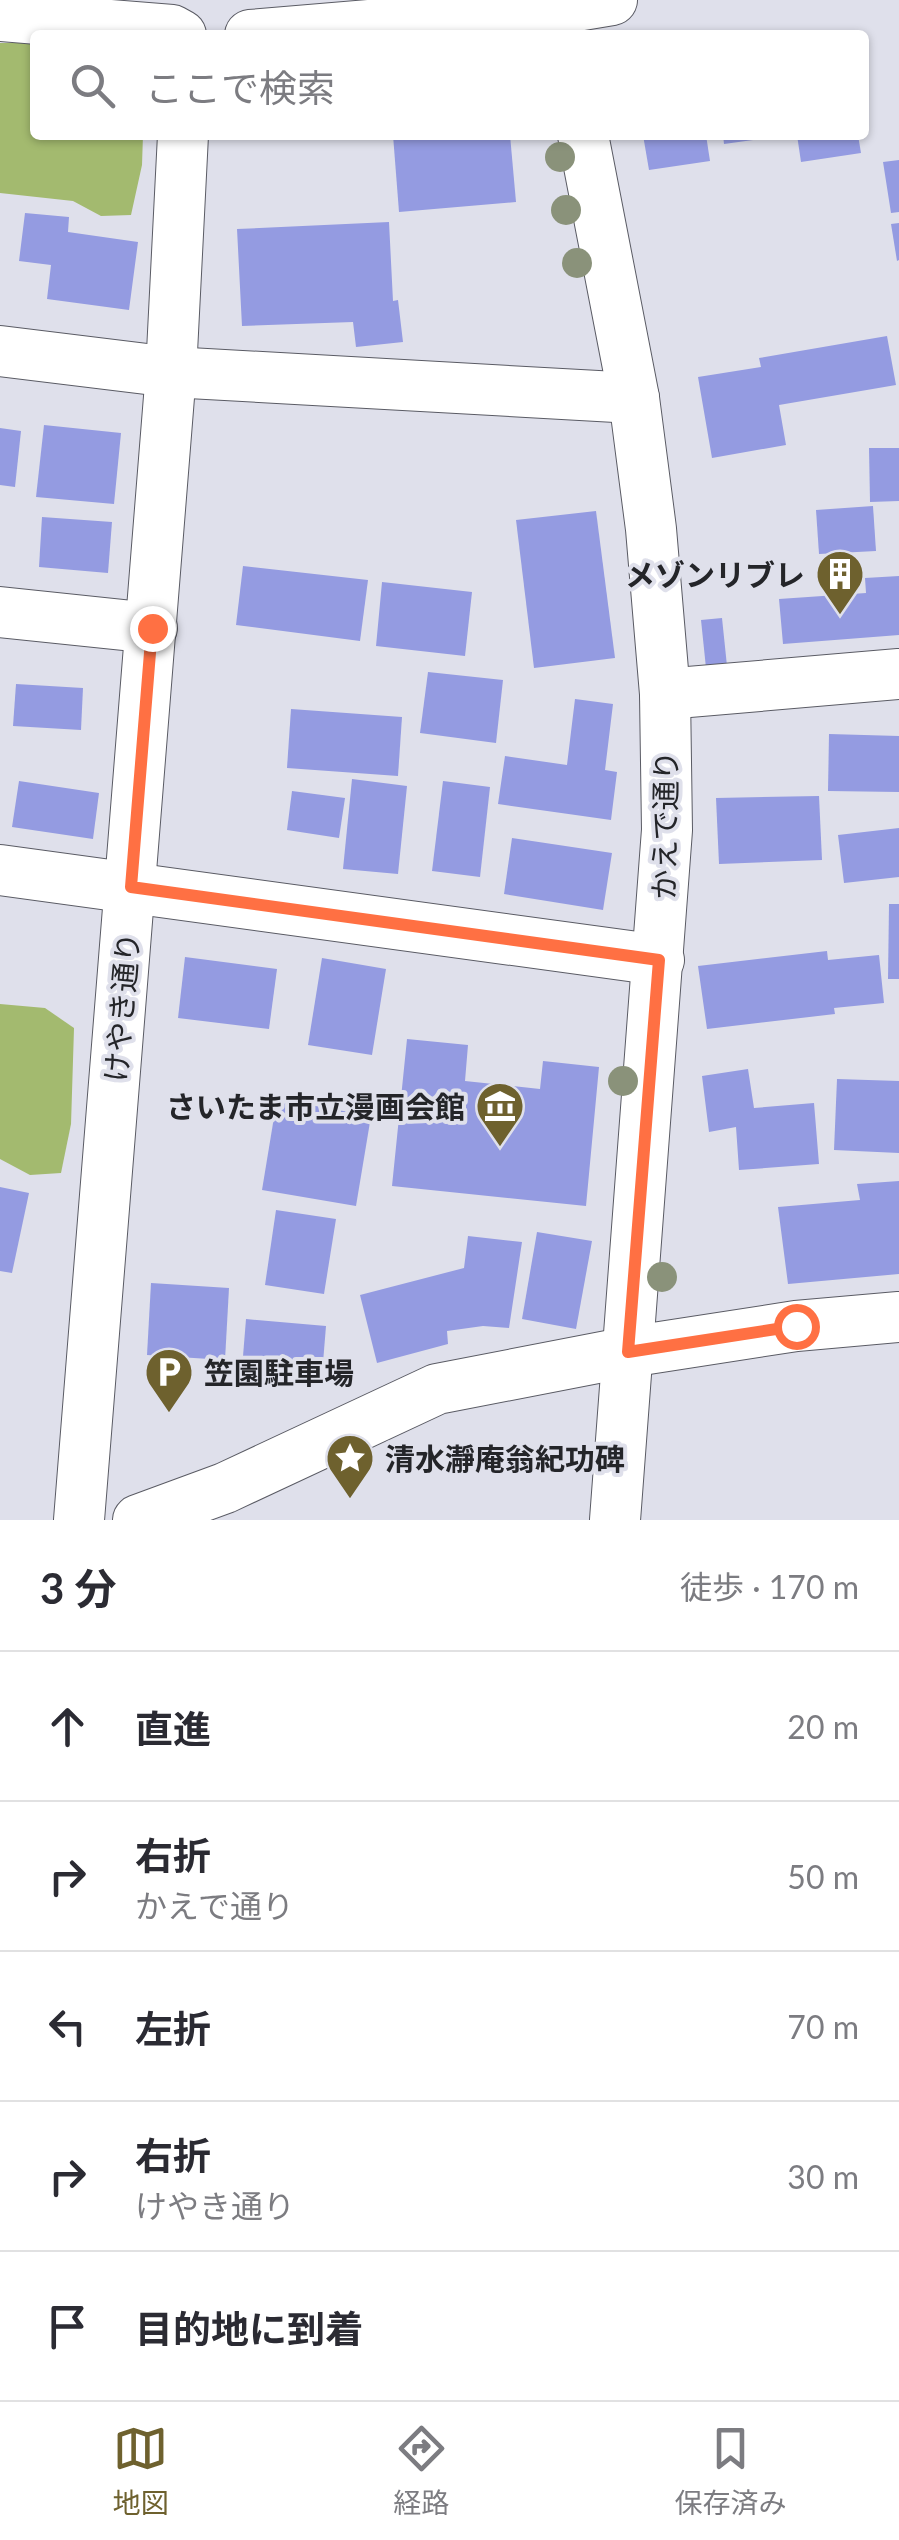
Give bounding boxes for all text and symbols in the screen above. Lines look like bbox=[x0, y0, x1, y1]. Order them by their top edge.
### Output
search box bbox=[30, 30, 869, 140]
icon: search bbox=[65, 58, 120, 113]
text: ここで検索 bbox=[145, 64, 335, 110]
building icon: メゾンリブレ bbox=[814, 548, 866, 616]
place label: メゾンリブレ bbox=[625, 556, 805, 592]
route end bbox=[130, 606, 176, 652]
street label: かえで通り bbox=[645, 750, 683, 900]
street label: けやき通り bbox=[97, 931, 145, 1083]
museum icon: さいたま市立漫画会館 bbox=[474, 1080, 526, 1148]
place label: さいたま市立漫画会館 bbox=[166, 1088, 465, 1124]
route start bbox=[774, 1304, 820, 1350]
parking icon: 笠園駐車場 bbox=[143, 1346, 195, 1414]
place label: 笠園駐車場 bbox=[204, 1354, 354, 1390]
place icon: 清水瀞庵翁紀功碑 bbox=[324, 1432, 376, 1500]
place label: 清水瀞庵翁紀功碑 bbox=[385, 1440, 625, 1476]
text: 3 分 bbox=[40, 1563, 117, 1613]
text: 徒歩 · 170 m bbox=[680, 1567, 859, 1606]
icon: ahead bbox=[40, 1699, 95, 1754]
text: 直進 bbox=[135, 1705, 211, 1751]
text: 20 m bbox=[787, 1707, 859, 1746]
text: 右折 bbox=[135, 1832, 211, 1878]
icon: right bbox=[40, 1849, 95, 1904]
text: 50 m bbox=[787, 1857, 859, 1896]
text: かえで通り bbox=[135, 1886, 294, 1925]
icon: left bbox=[40, 1999, 95, 2054]
text: 左折 bbox=[135, 2005, 211, 2051]
text: 70 m bbox=[787, 2007, 859, 2046]
text: 右折 bbox=[135, 2132, 211, 2178]
icon: right bbox=[40, 2149, 95, 2204]
text: 30 m bbox=[787, 2157, 859, 2196]
text: けやき通り bbox=[135, 2186, 295, 2225]
icon: arrive bbox=[40, 2299, 95, 2354]
text: 目的地に到着 bbox=[135, 2305, 363, 2351]
tab: 地図 bbox=[112, 2421, 169, 2521]
tab: 経路 bbox=[393, 2421, 450, 2521]
tab: 保存済み bbox=[674, 2421, 787, 2521]

